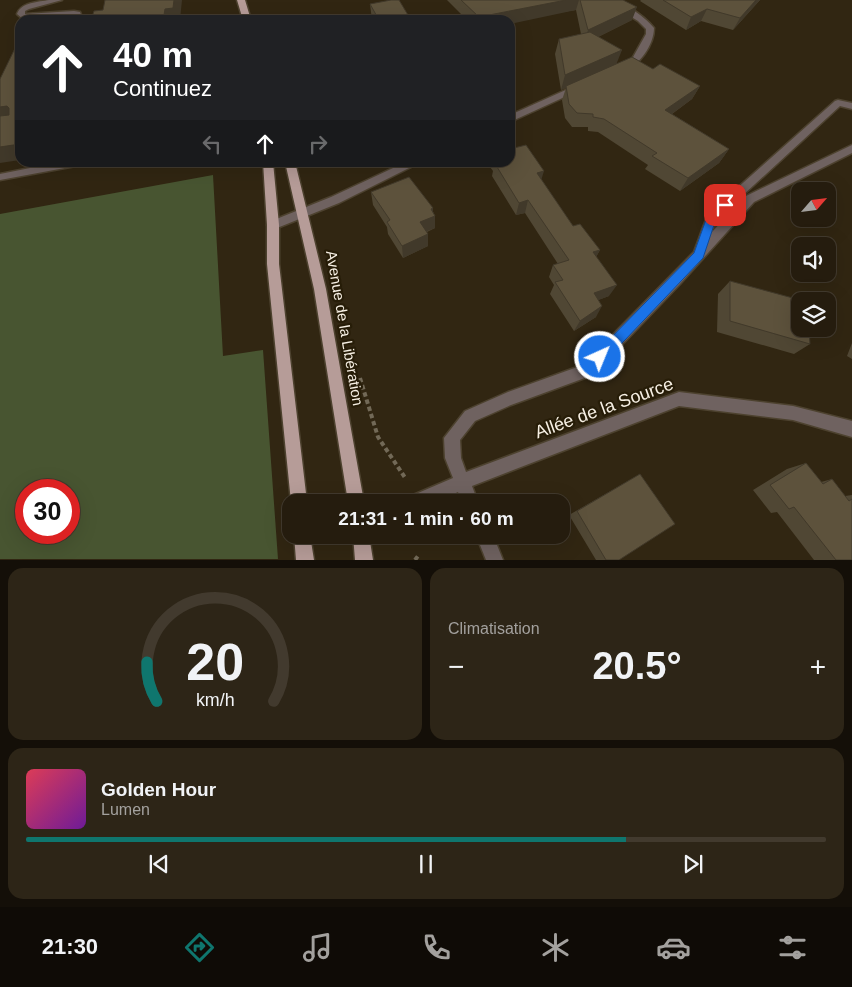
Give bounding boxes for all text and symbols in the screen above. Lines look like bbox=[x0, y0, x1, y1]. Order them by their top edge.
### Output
icon: ahead bbox=[30, 35, 95, 100]
text: 40 m bbox=[113, 35, 193, 74]
text: Continuez bbox=[113, 76, 212, 101]
icon: left bbox=[198, 130, 226, 158]
icon: ahead bbox=[251, 130, 279, 158]
icon: right bbox=[304, 130, 332, 158]
north arrow bbox=[791, 182, 836, 228]
map controls bbox=[791, 182, 836, 337]
pin bbox=[704, 184, 746, 226]
icon: arrive bbox=[711, 191, 739, 219]
button: sound bbox=[791, 237, 836, 282]
street label: Avenue de la Libération bbox=[323, 249, 367, 407]
button: layers bbox=[791, 292, 836, 337]
position arrow bbox=[573, 330, 625, 382]
street label: Allée de la Source bbox=[532, 374, 676, 442]
speed limit sign: 30 bbox=[15, 479, 80, 544]
text: 21:31 · 1 min · 60 m bbox=[338, 508, 514, 529]
text: Climatisation bbox=[448, 620, 540, 637]
text: 20 bbox=[186, 633, 244, 691]
text: 20.5° bbox=[592, 645, 682, 687]
text: − bbox=[448, 651, 464, 682]
text: + bbox=[810, 651, 826, 682]
text: km/h bbox=[196, 690, 234, 710]
text: Golden Hour bbox=[101, 779, 216, 800]
text: Lumen bbox=[101, 801, 150, 818]
icon: previous bbox=[145, 850, 173, 878]
icon: pause bbox=[412, 850, 440, 878]
icon: next bbox=[679, 850, 707, 878]
icon: directions bbox=[182, 930, 217, 965]
icon: music bbox=[300, 930, 335, 965]
icon: phone bbox=[419, 930, 454, 965]
icon: climate bbox=[538, 930, 573, 965]
icon: car bbox=[656, 930, 691, 965]
icon: filters bbox=[775, 930, 810, 965]
text: 21:30 bbox=[42, 934, 98, 959]

